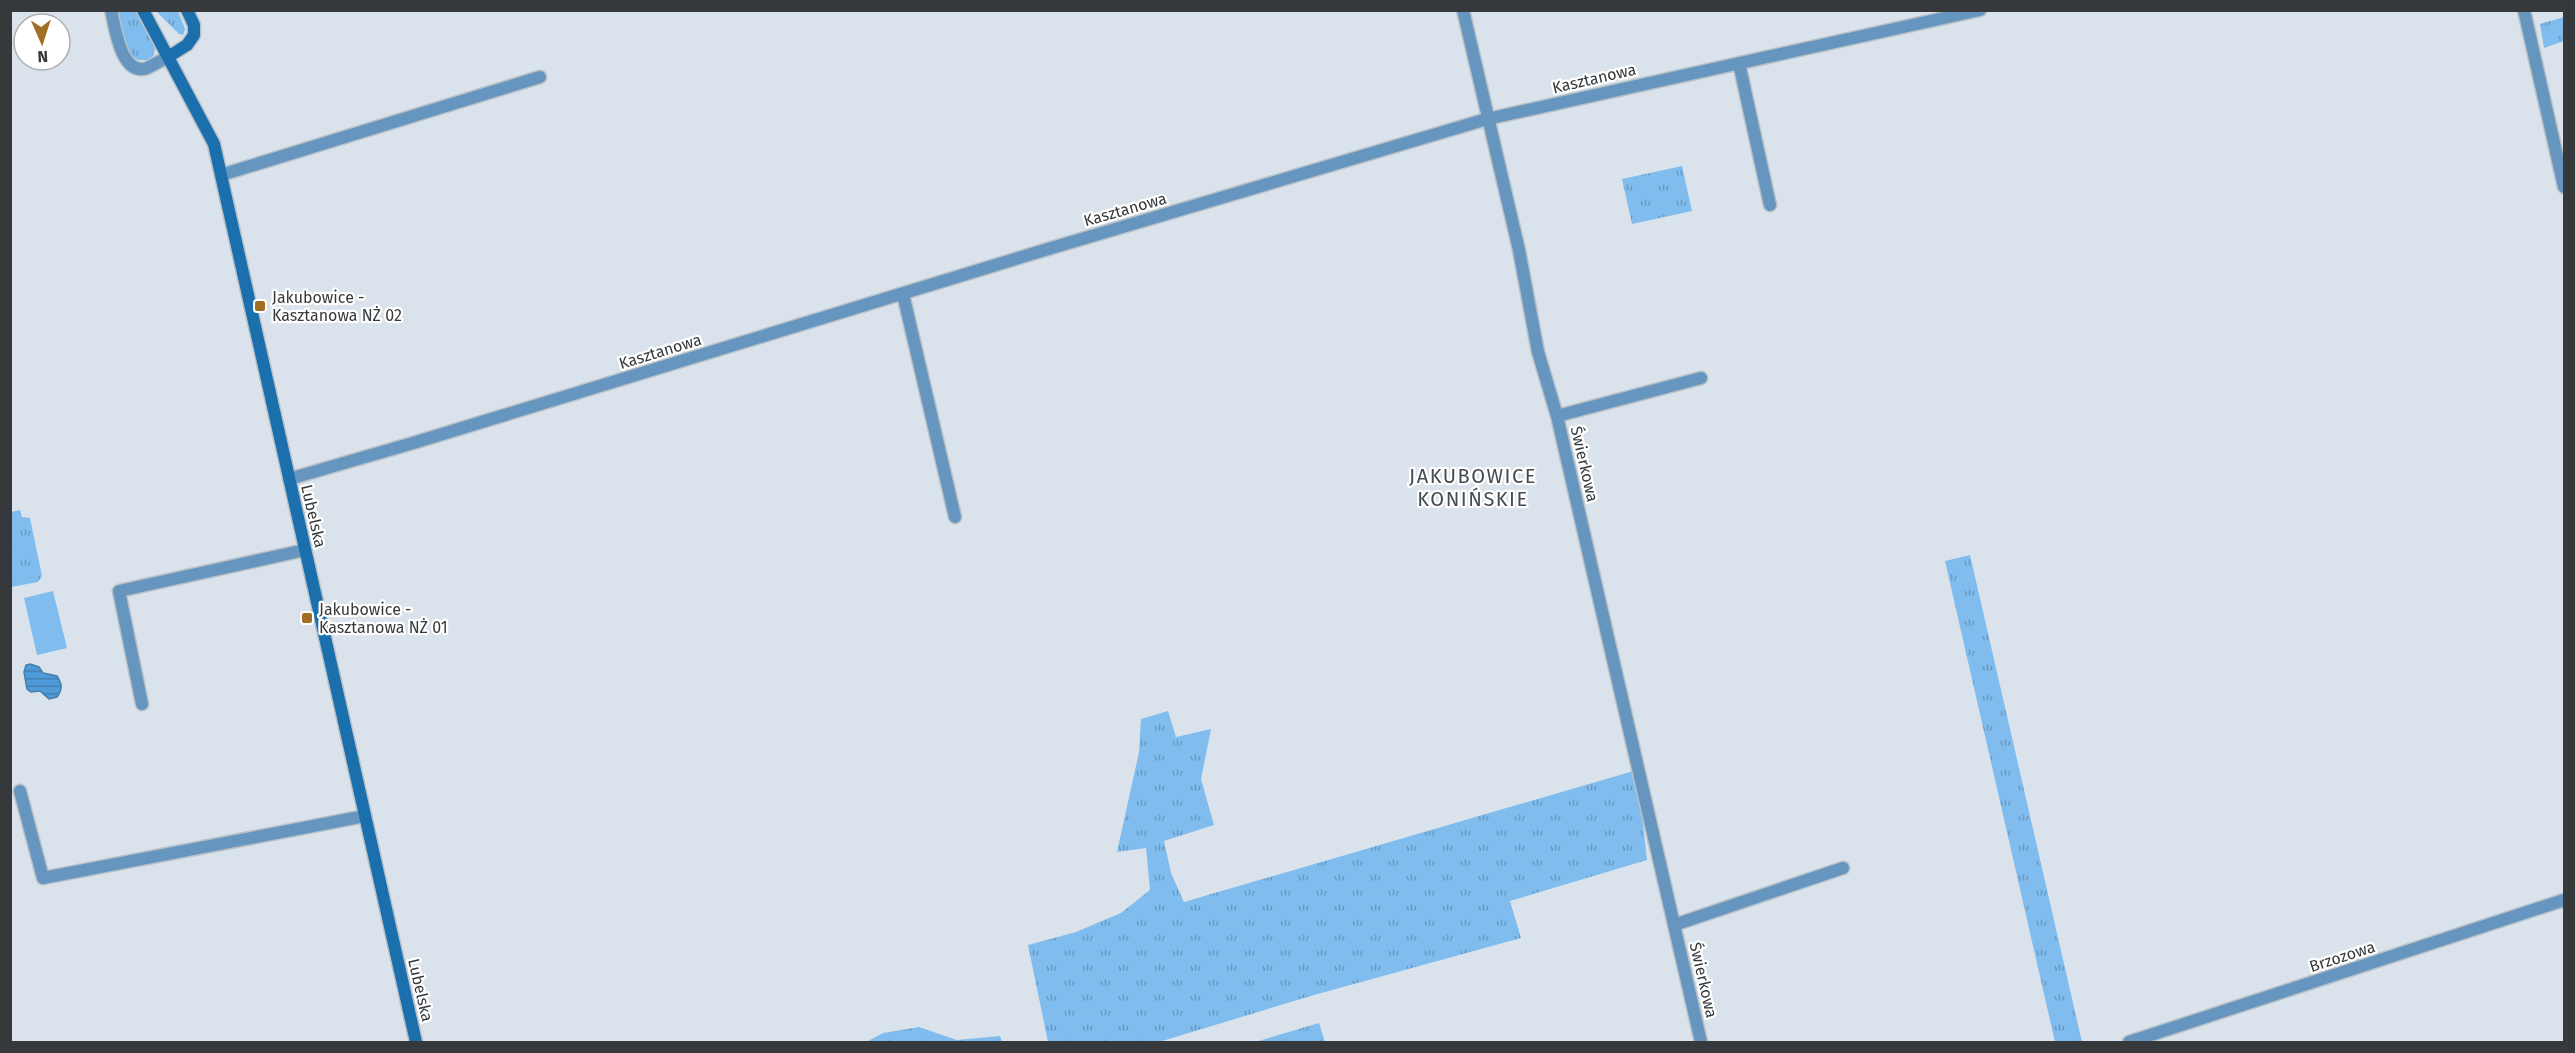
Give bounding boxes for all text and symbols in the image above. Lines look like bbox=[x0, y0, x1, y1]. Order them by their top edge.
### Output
north arrow bbox=[12, 12, 72, 72]
text: N bbox=[37, 47, 49, 66]
street label: Kasztanowa bbox=[1550, 60, 1638, 97]
street label: Kasztanowa bbox=[1081, 189, 1169, 230]
place label: Jakubowice - Kasztanowa NŻ 02 bbox=[272, 288, 402, 325]
marker: Jakubowice - Kasztanowa NŻ 02 bbox=[253, 299, 267, 313]
street label: Kasztanowa bbox=[617, 330, 704, 373]
street label: Świerkowa bbox=[1567, 424, 1603, 504]
district label: JAKUBOWICE KONIŃSKIE bbox=[1409, 464, 1537, 511]
street label: Lubelska bbox=[297, 483, 330, 549]
place label: Jakubowice - Kasztanowa NŻ 01 bbox=[319, 600, 448, 637]
marker: Jakubowice - Kasztanowa NŻ 01 bbox=[300, 611, 314, 625]
street label: Brzozowa bbox=[2307, 937, 2377, 976]
street label: Świerkowa bbox=[1686, 940, 1722, 1020]
street label: Lubelska bbox=[404, 957, 437, 1023]

